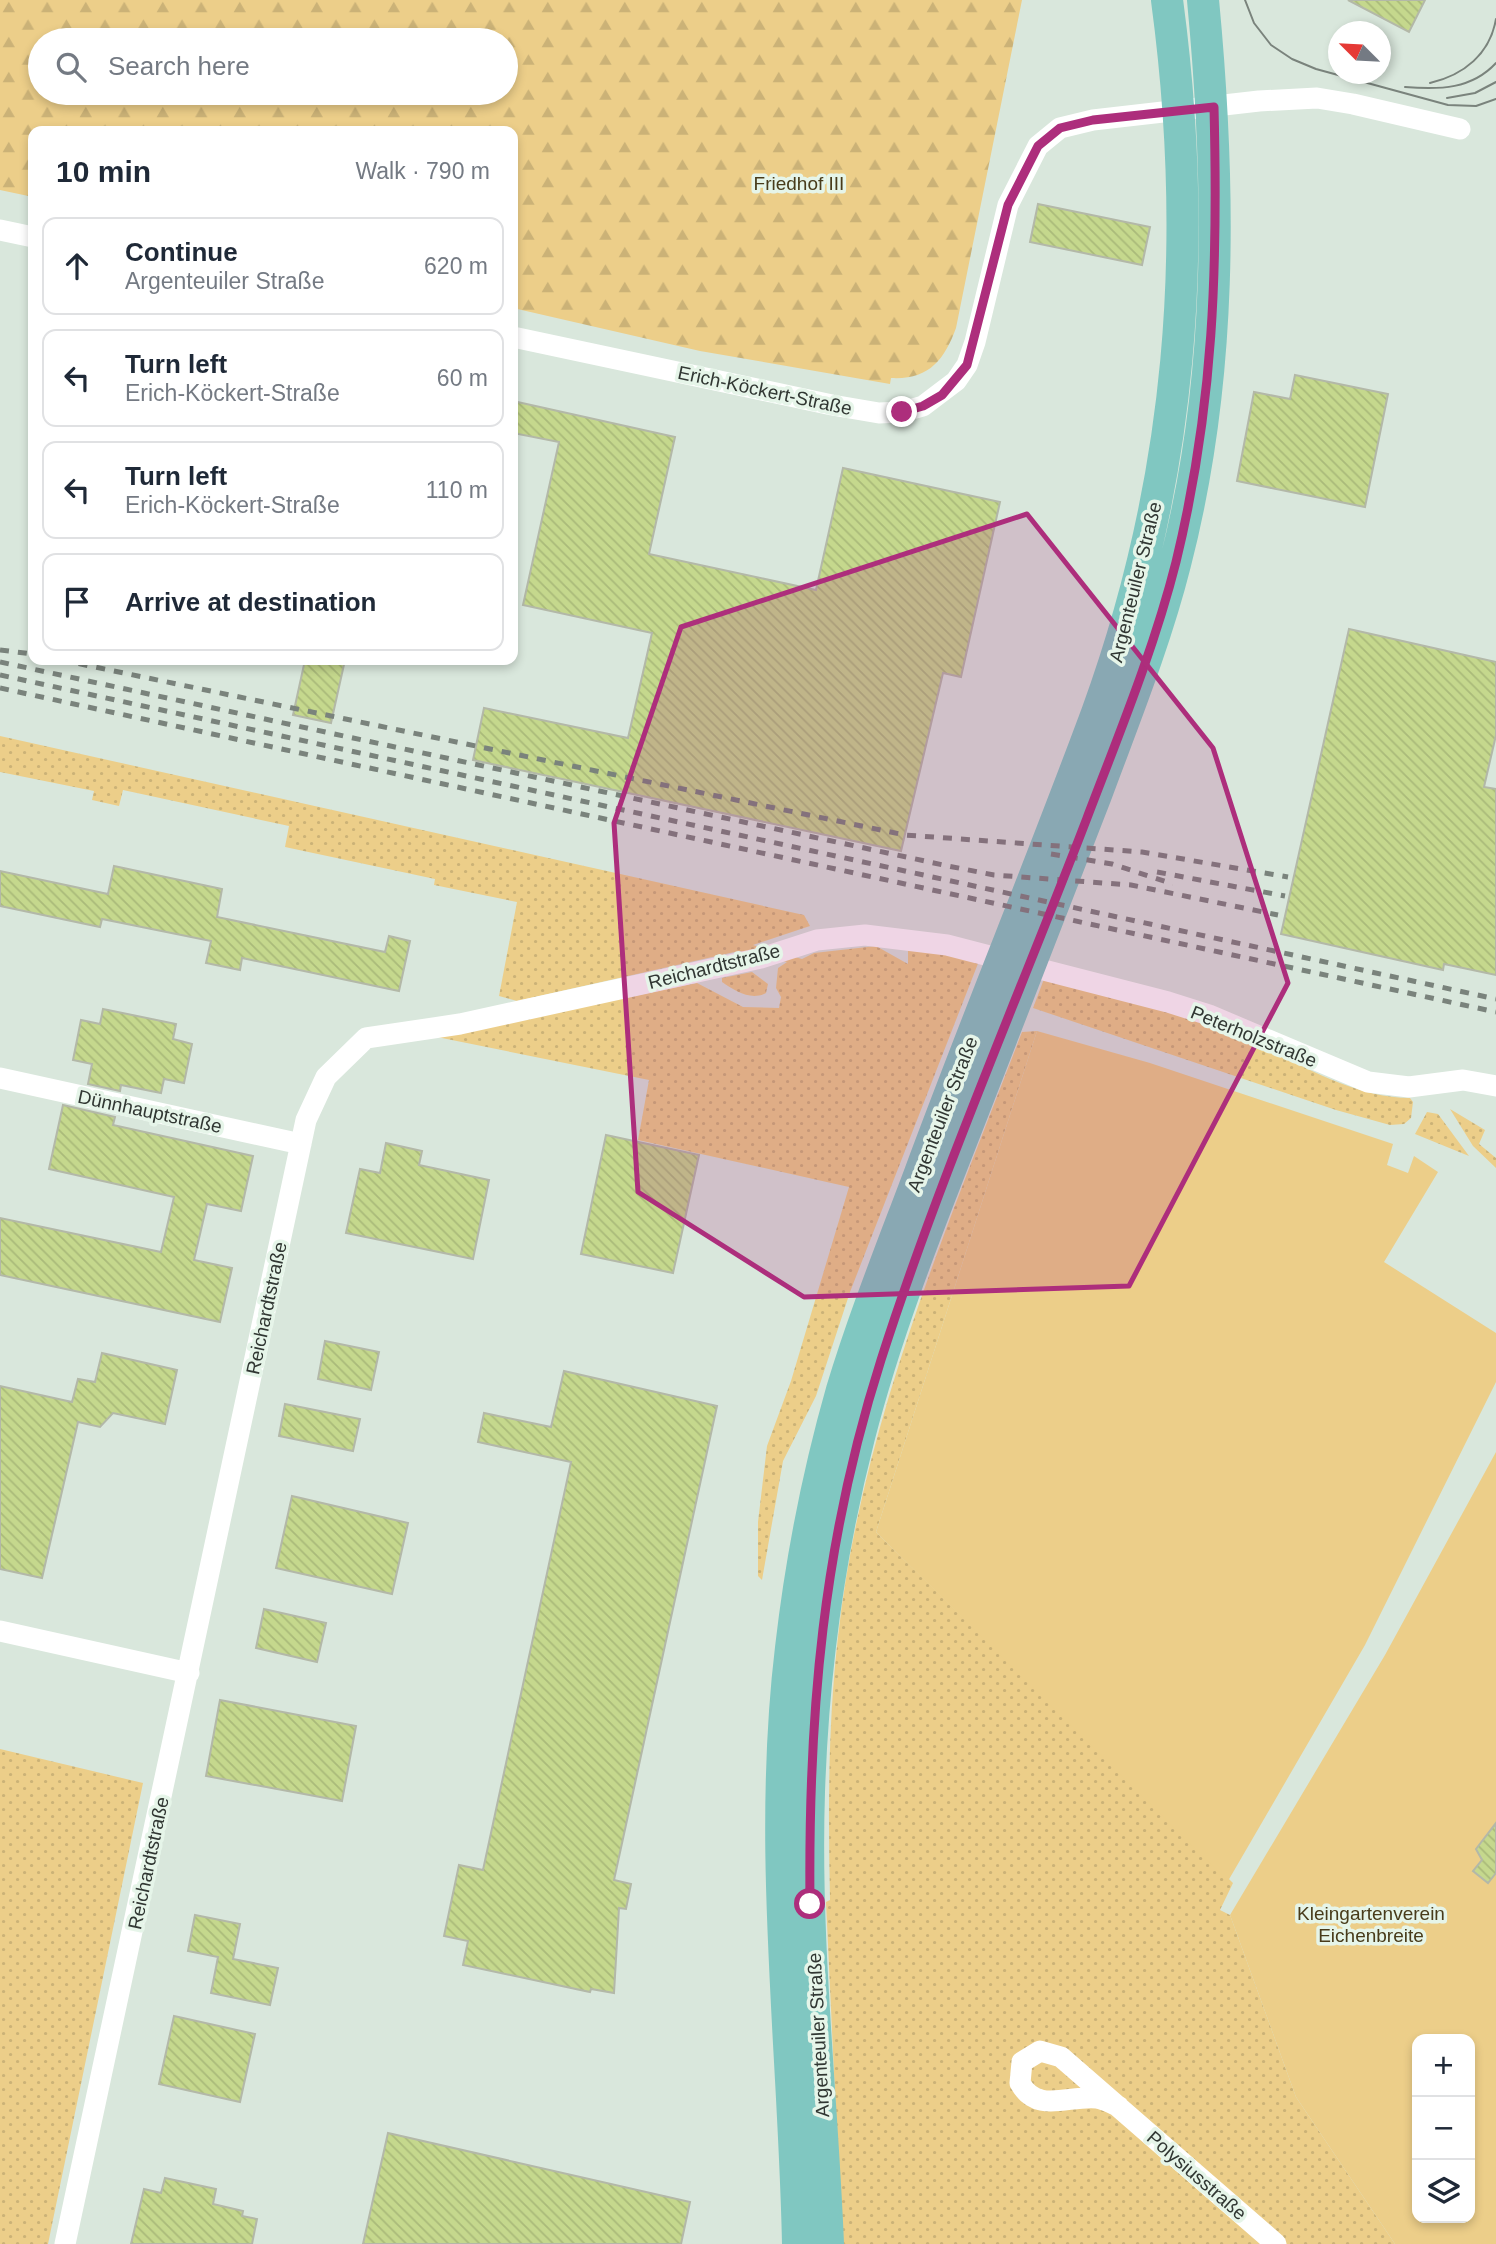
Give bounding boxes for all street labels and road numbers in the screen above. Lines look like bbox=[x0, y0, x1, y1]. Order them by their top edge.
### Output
street label: Erich-Köckert-Straße bbox=[676, 362, 854, 419]
street label: Argenteuiler Straße bbox=[1105, 500, 1166, 665]
street label: Reichardtstraße bbox=[646, 940, 782, 993]
street label: Peterholzstraße bbox=[1188, 1002, 1320, 1071]
street label: Argenteuiler Straße bbox=[903, 1034, 982, 1195]
street label: Dünnhauptstraße bbox=[76, 1086, 224, 1137]
street label: Reichardtstraße bbox=[242, 1240, 291, 1376]
street label: Reichardtstraße bbox=[124, 1795, 173, 1931]
street label: Argenteuiler Straße bbox=[804, 1952, 833, 2118]
street label: Polysiusstraße bbox=[1143, 2127, 1251, 2224]

